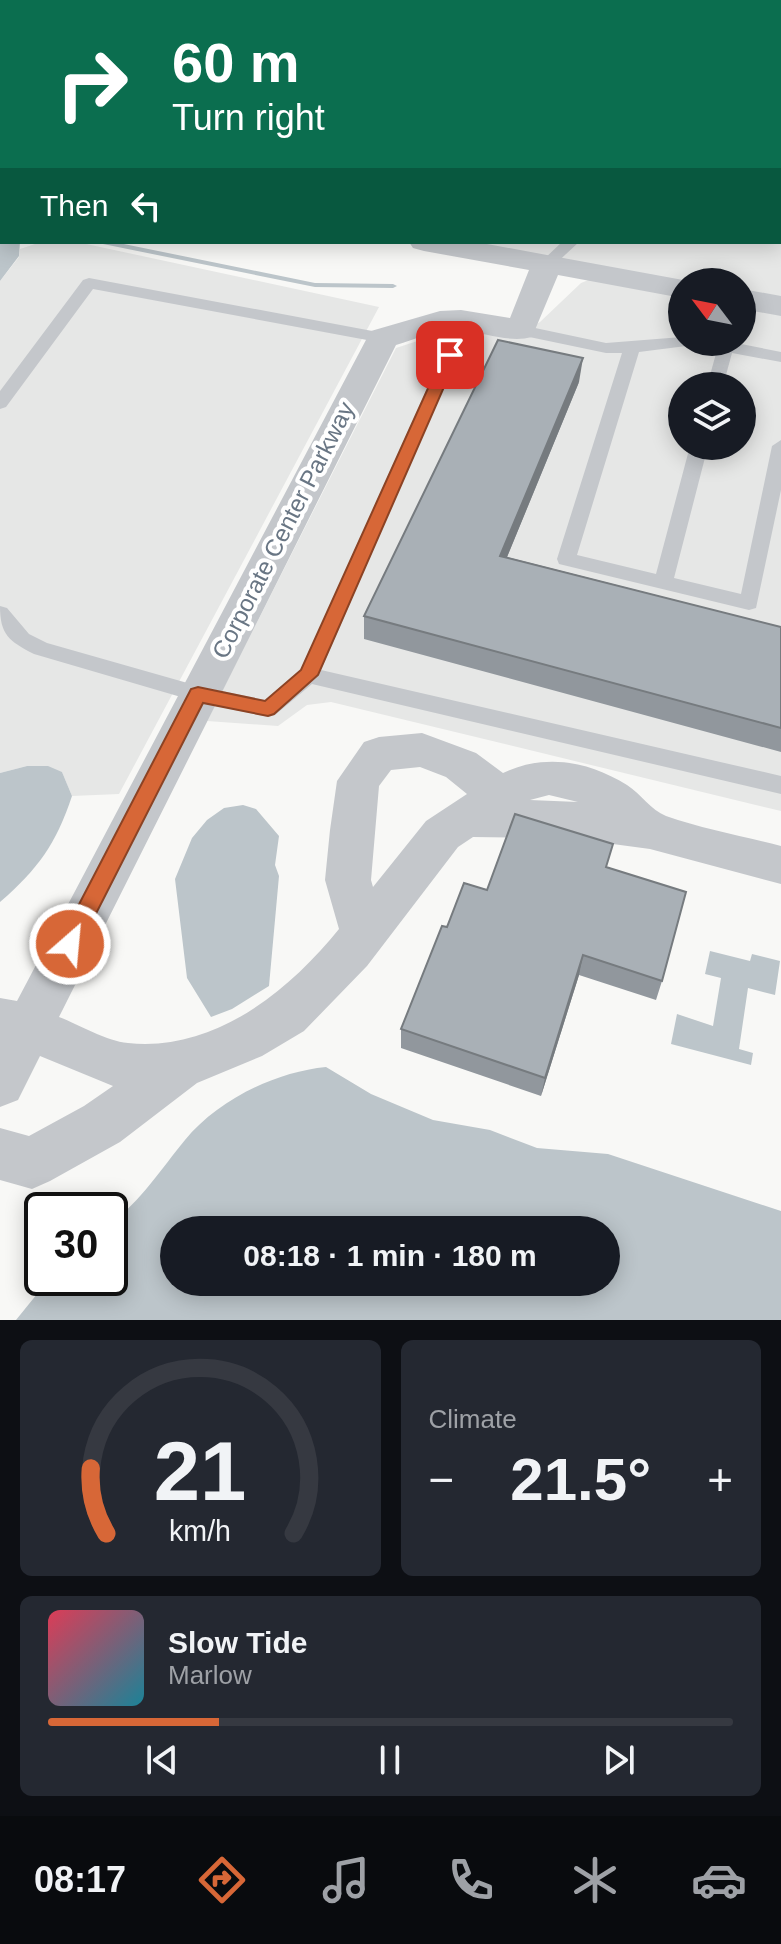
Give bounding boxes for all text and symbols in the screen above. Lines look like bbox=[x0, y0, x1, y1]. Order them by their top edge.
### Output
text: 60 m bbox=[172, 31, 300, 94]
icon: right bbox=[40, 32, 144, 136]
text: Turn right bbox=[172, 97, 325, 138]
icon: left bbox=[124, 184, 168, 228]
text: Then bbox=[40, 189, 108, 222]
north arrow bbox=[668, 268, 756, 356]
map controls bbox=[668, 268, 756, 460]
pin bbox=[416, 321, 484, 389]
icon: arrive bbox=[428, 333, 472, 377]
button: layers bbox=[668, 372, 756, 460]
street label: Corporate Center Parkway bbox=[206, 397, 360, 663]
position arrow bbox=[28, 902, 112, 986]
speed limit sign: 30 bbox=[24, 1192, 128, 1296]
text: 08:18 · 1 min · 180 m bbox=[243, 1239, 537, 1272]
text: Climate bbox=[429, 1404, 517, 1434]
text: 21 bbox=[154, 1425, 247, 1518]
text: 21.5° bbox=[510, 1446, 651, 1513]
text: − bbox=[429, 1455, 454, 1504]
text: + bbox=[707, 1455, 733, 1504]
text: km/h bbox=[169, 1515, 231, 1547]
text: Slow Tide bbox=[168, 1626, 307, 1659]
text: Marlow bbox=[168, 1660, 252, 1690]
icon: previous bbox=[140, 1738, 184, 1782]
icon: pause bbox=[368, 1738, 412, 1782]
icon: next bbox=[597, 1738, 641, 1782]
icon: directions bbox=[194, 1852, 250, 1908]
icon: music bbox=[318, 1852, 374, 1908]
icon: phone bbox=[443, 1852, 499, 1908]
icon: climate bbox=[567, 1852, 623, 1908]
icon: car bbox=[691, 1852, 747, 1908]
text: 08:17 bbox=[34, 1859, 126, 1900]

